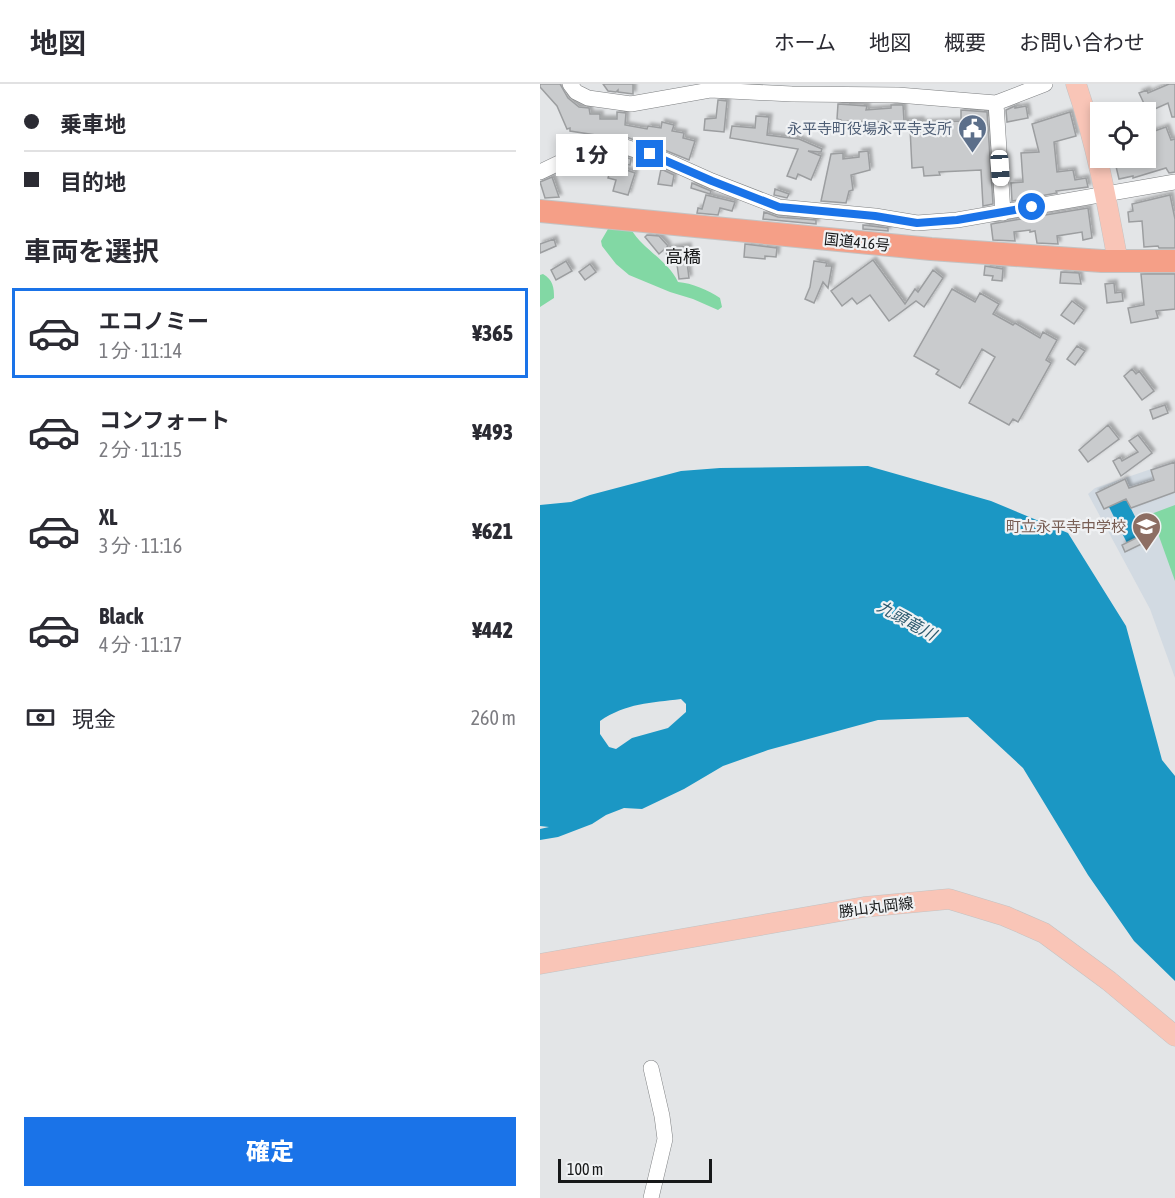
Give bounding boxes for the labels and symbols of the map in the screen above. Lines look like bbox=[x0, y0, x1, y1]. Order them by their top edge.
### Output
public building icon: 永平寺町役場永平寺支所 bbox=[957, 112, 989, 154]
place label: 永平寺町役場永平寺支所 bbox=[787, 120, 952, 137]
callout: 1 分 bbox=[557, 133, 629, 175]
route end bbox=[636, 140, 663, 167]
car bbox=[990, 149, 1010, 187]
route start bbox=[1018, 193, 1045, 220]
street label: 国道416号 bbox=[823, 230, 891, 254]
district label: 高橋 bbox=[665, 246, 701, 267]
school or university icon: 町立永平寺中学校 bbox=[1131, 510, 1163, 552]
place label: 町立永平寺中学校 bbox=[1006, 518, 1126, 535]
water label: 九頭竜川 bbox=[875, 597, 941, 644]
street label: 勝山丸岡線 bbox=[838, 894, 914, 920]
scale bar bbox=[558, 1156, 712, 1184]

